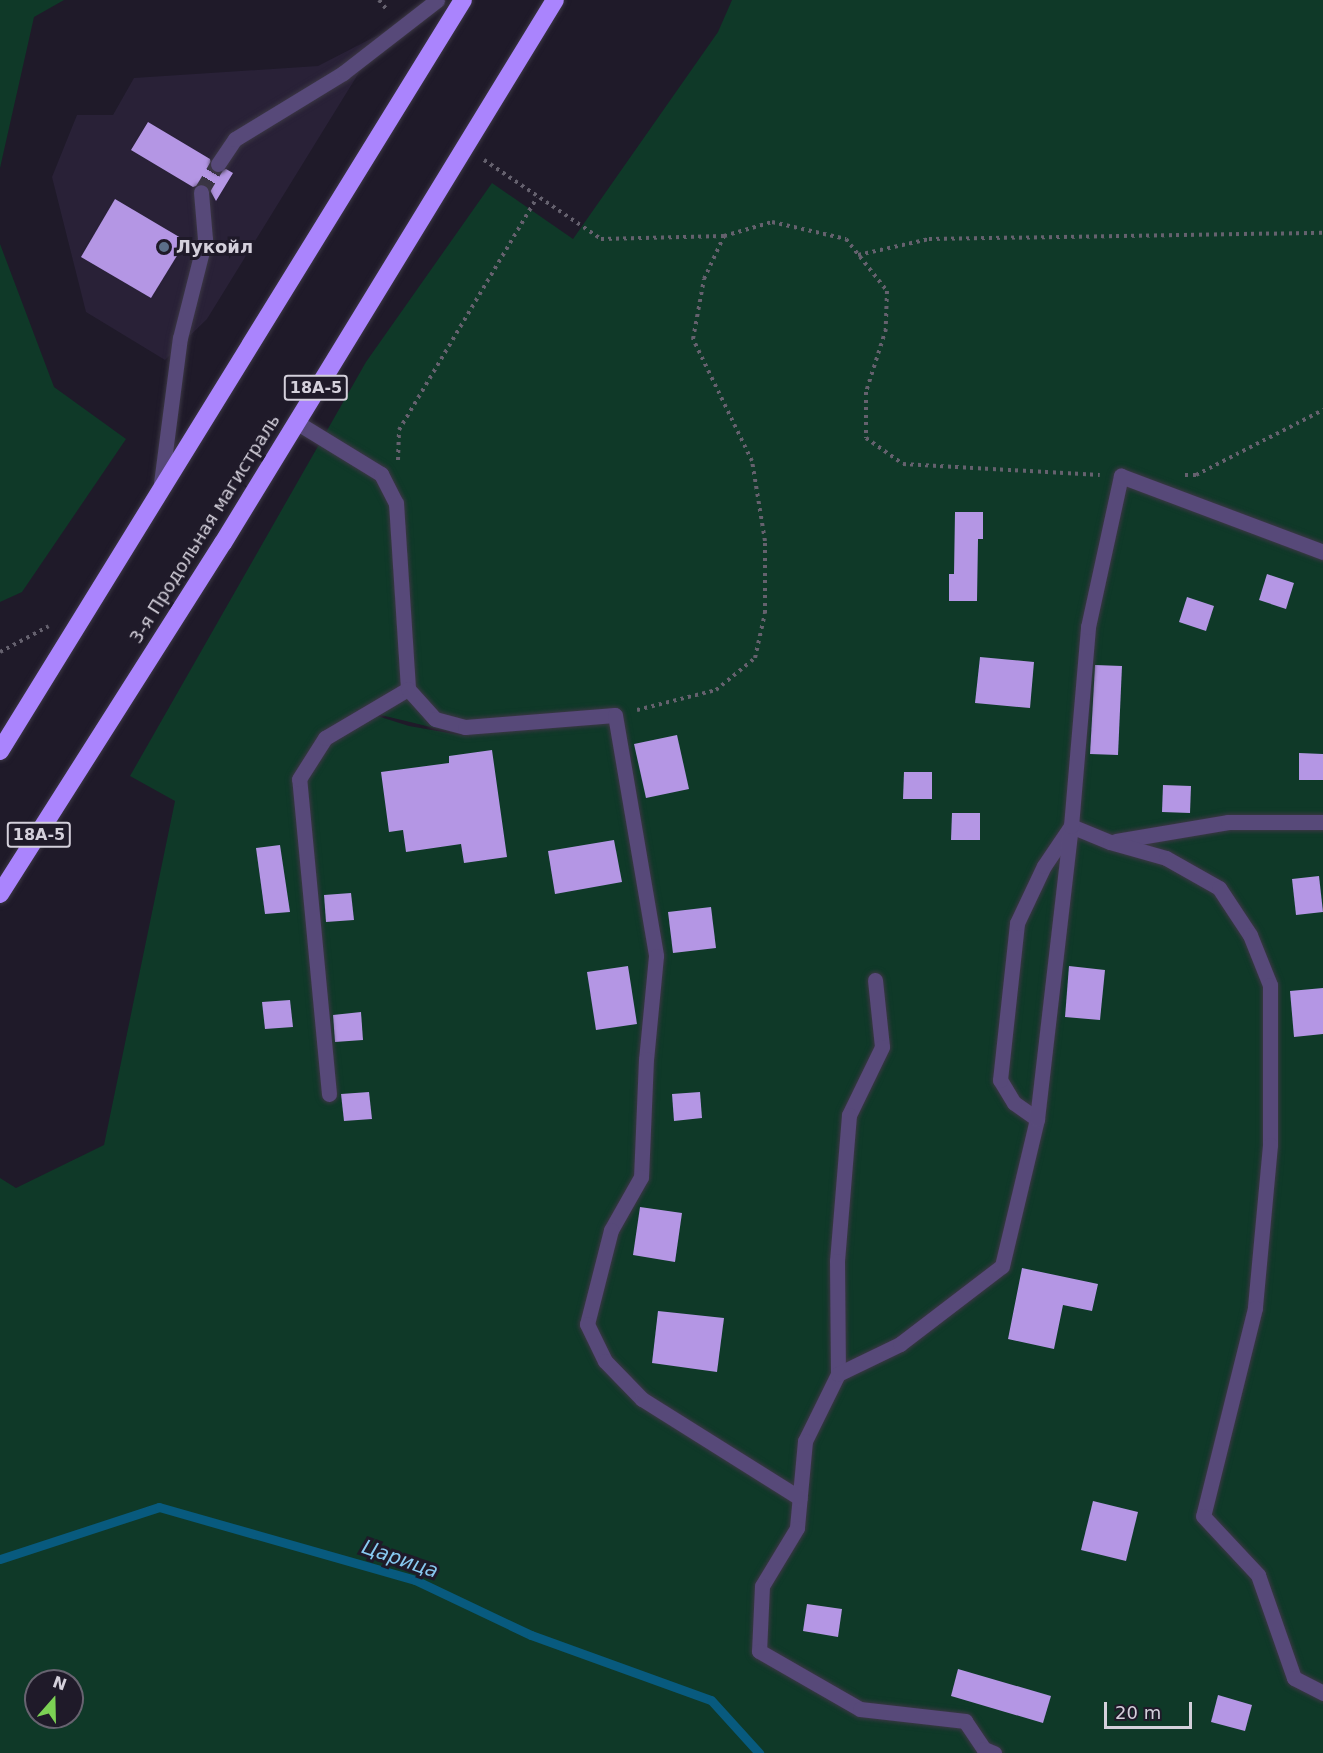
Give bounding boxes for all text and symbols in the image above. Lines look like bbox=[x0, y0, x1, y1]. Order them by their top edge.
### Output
place label: Лукойл bbox=[176, 236, 253, 258]
marker: Лукойл bbox=[157, 240, 171, 254]
road number: 18А-5 bbox=[283, 375, 349, 401]
street label: 3-я Продольная магистраль bbox=[125, 410, 285, 648]
road number: 18А-5 bbox=[6, 822, 72, 848]
water label: Царица bbox=[359, 1535, 441, 1583]
north arrow bbox=[24, 1669, 84, 1729]
text: N bbox=[50, 1672, 69, 1695]
scale bar bbox=[1107, 1690, 1196, 1728]
text: 20 m bbox=[1115, 1702, 1161, 1723]

